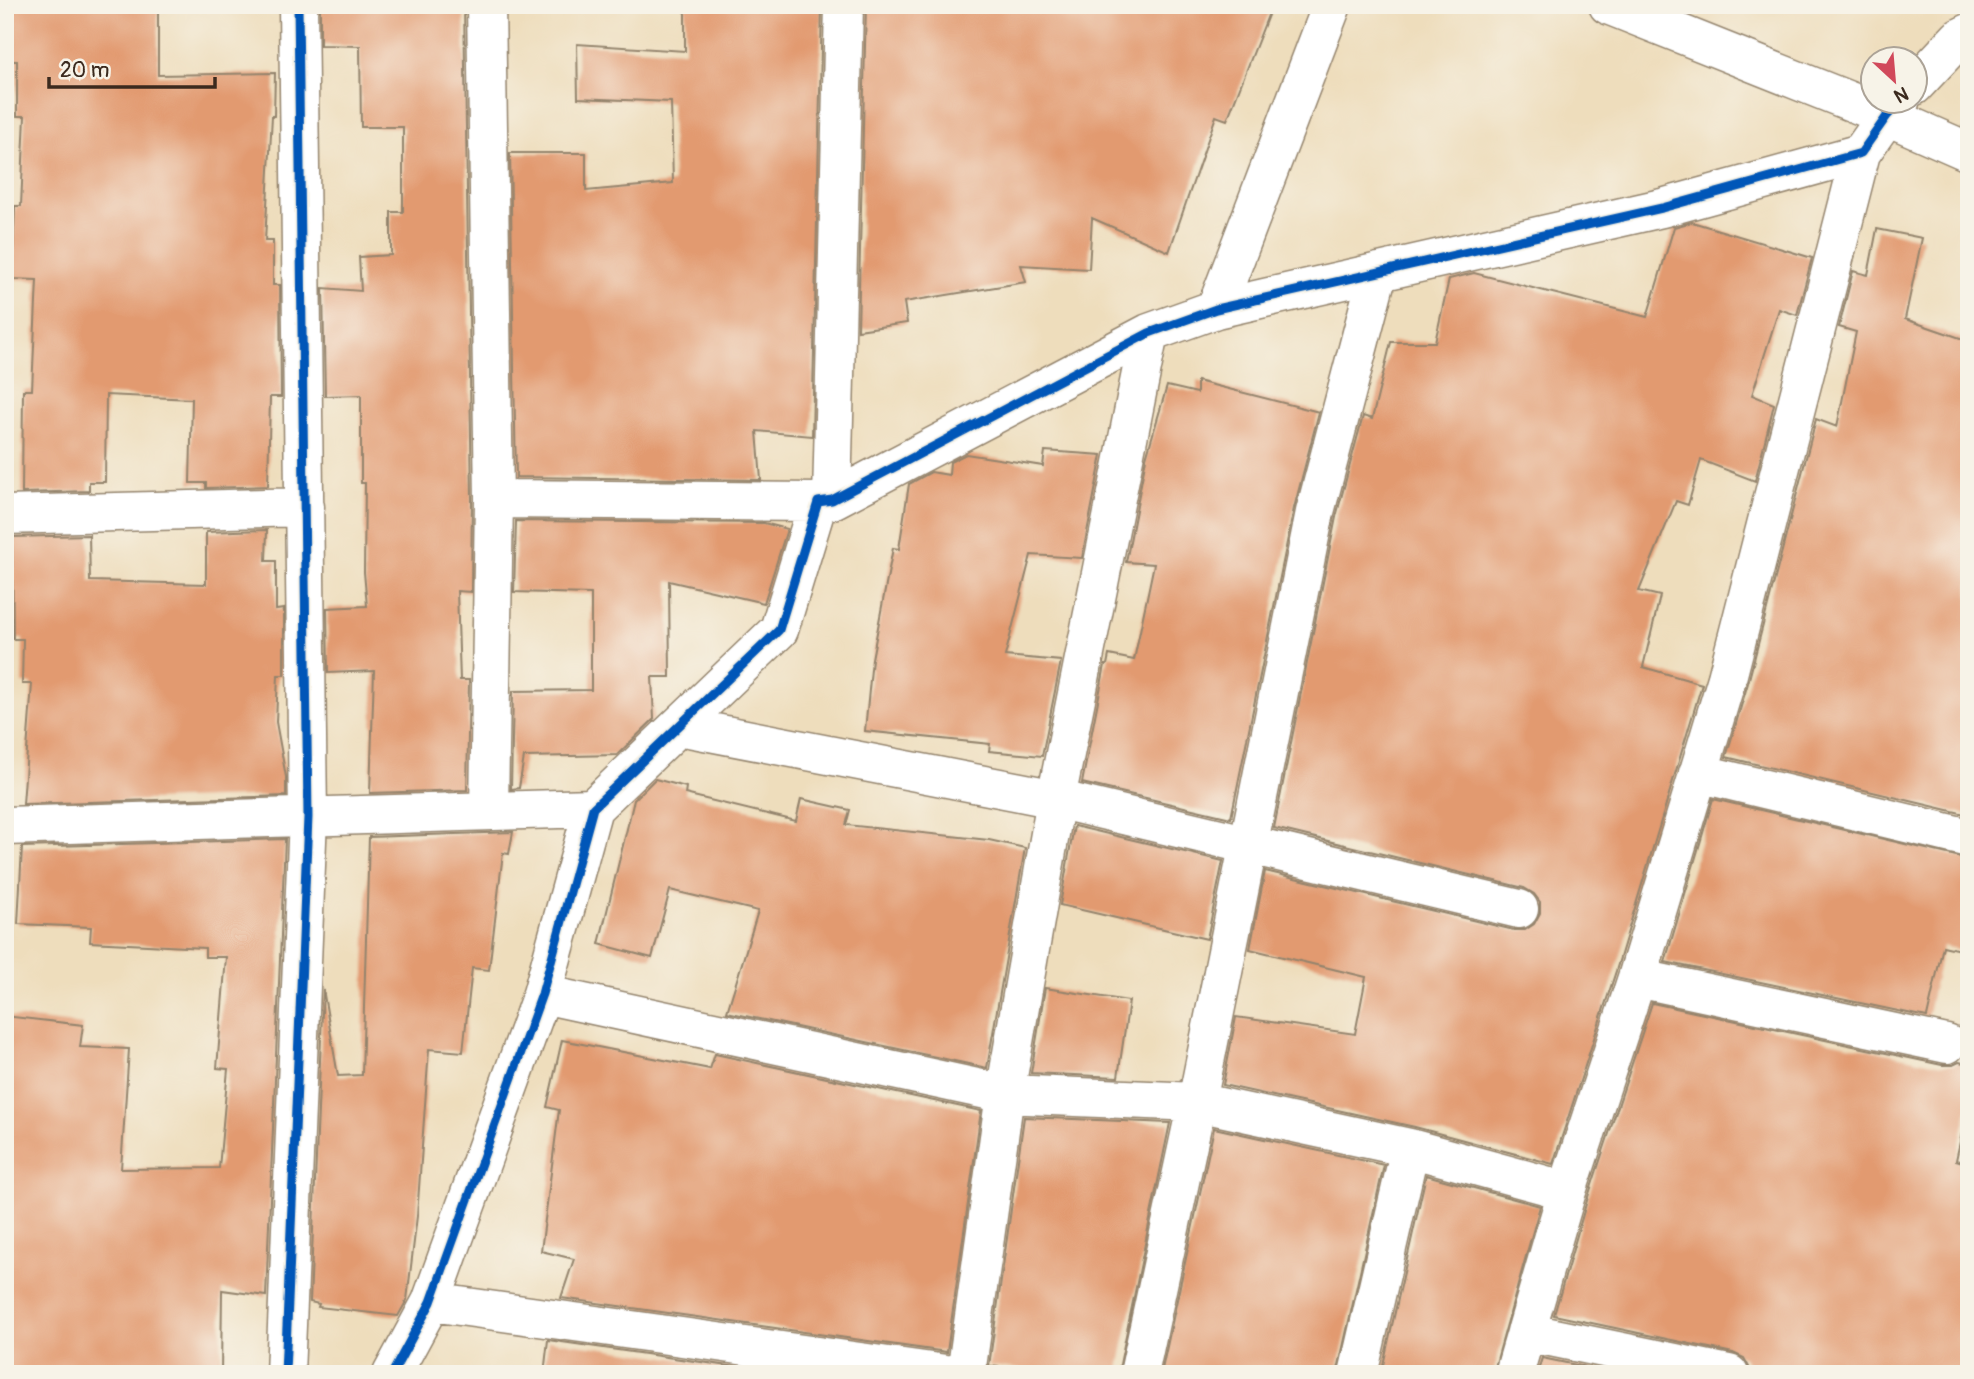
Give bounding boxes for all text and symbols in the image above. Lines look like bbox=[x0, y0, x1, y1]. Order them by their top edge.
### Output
scale bar bbox=[49, 46, 215, 90]
north arrow bbox=[1858, 46, 1928, 116]
text: 20 m bbox=[60, 57, 109, 84]
text: N bbox=[1890, 81, 1912, 108]

